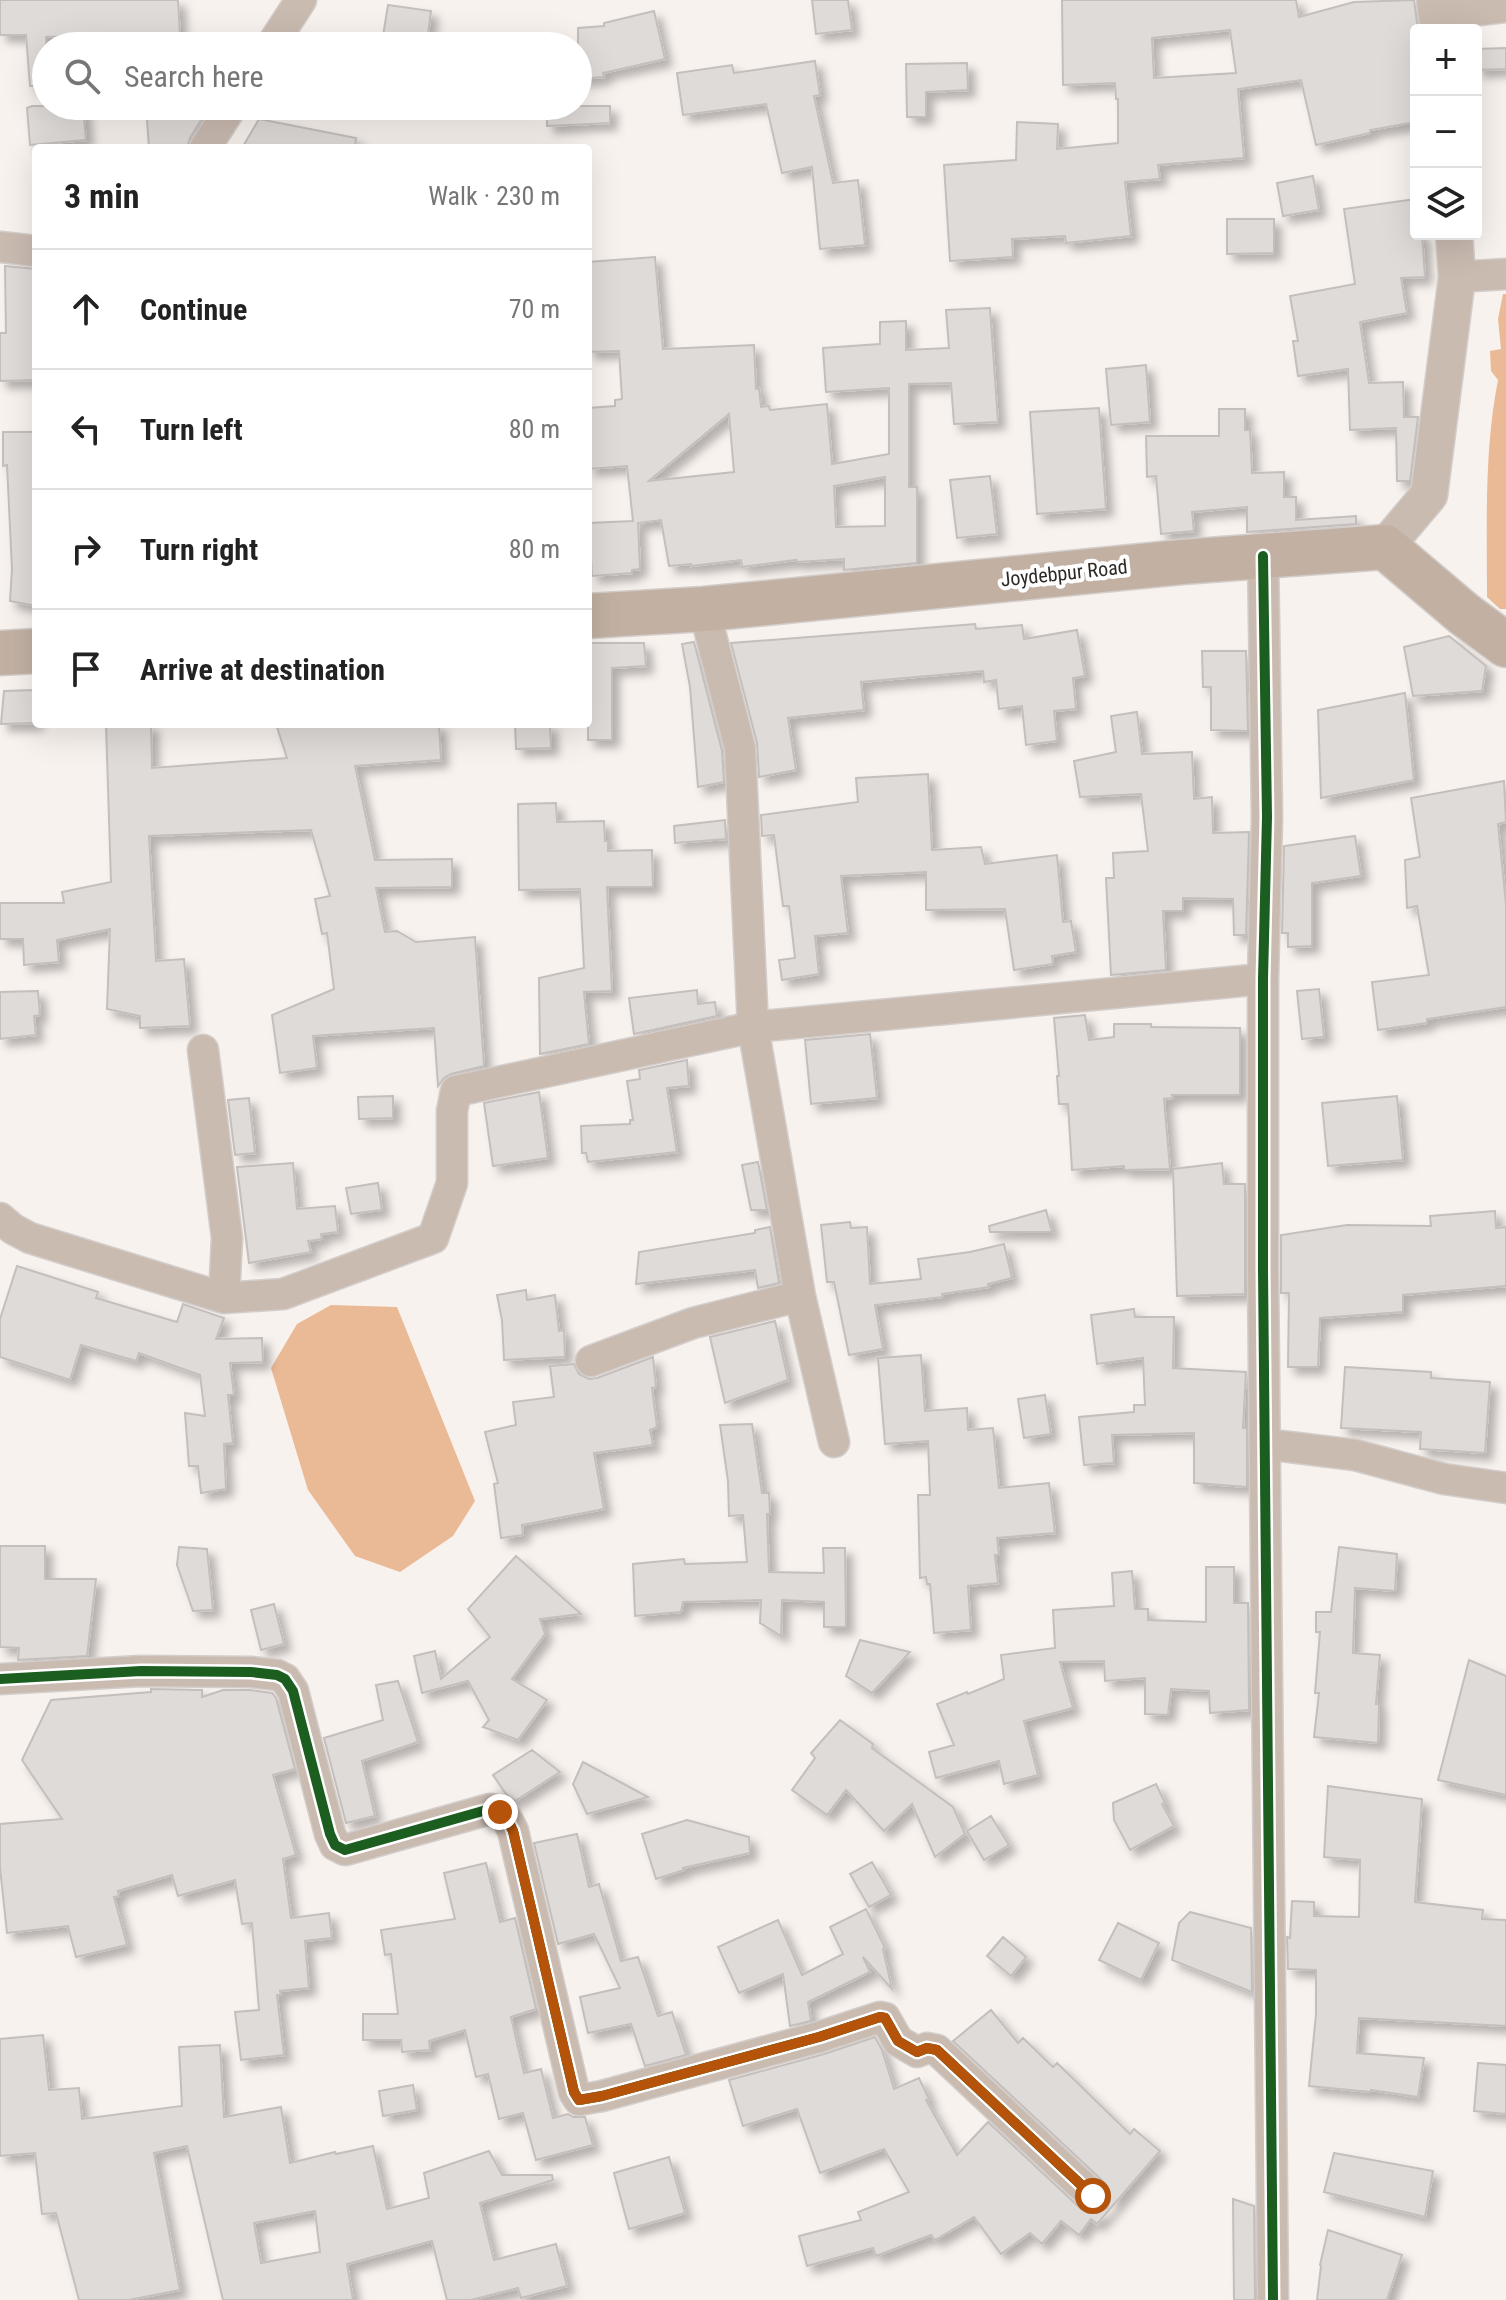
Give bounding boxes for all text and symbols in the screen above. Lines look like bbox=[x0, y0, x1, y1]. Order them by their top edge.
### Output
map controls bbox=[1410, 24, 1482, 240]
button: + bbox=[1410, 24, 1482, 96]
search box bbox=[32, 32, 592, 120]
icon: search bbox=[60, 54, 104, 98]
text: Search here bbox=[124, 59, 264, 94]
button: − bbox=[1410, 96, 1482, 168]
button: layers bbox=[1410, 168, 1482, 240]
text: 3 min bbox=[64, 176, 140, 216]
text: Walk · 230 m bbox=[428, 181, 560, 211]
icon: ahead bbox=[64, 287, 108, 331]
text: Continue bbox=[140, 292, 247, 327]
text: 70 m bbox=[509, 294, 560, 324]
icon: left bbox=[64, 407, 108, 451]
text: Turn left bbox=[140, 412, 243, 447]
text: 80 m bbox=[509, 414, 560, 444]
icon: right bbox=[64, 527, 108, 571]
text: Turn right bbox=[140, 532, 258, 567]
text: 80 m bbox=[509, 534, 560, 564]
street label: Joydebpur Road bbox=[999, 554, 1129, 592]
icon: arrive bbox=[64, 647, 108, 691]
text: Arrive at destination bbox=[140, 652, 385, 687]
route end bbox=[482, 1794, 518, 1830]
route start bbox=[1075, 2178, 1111, 2214]

